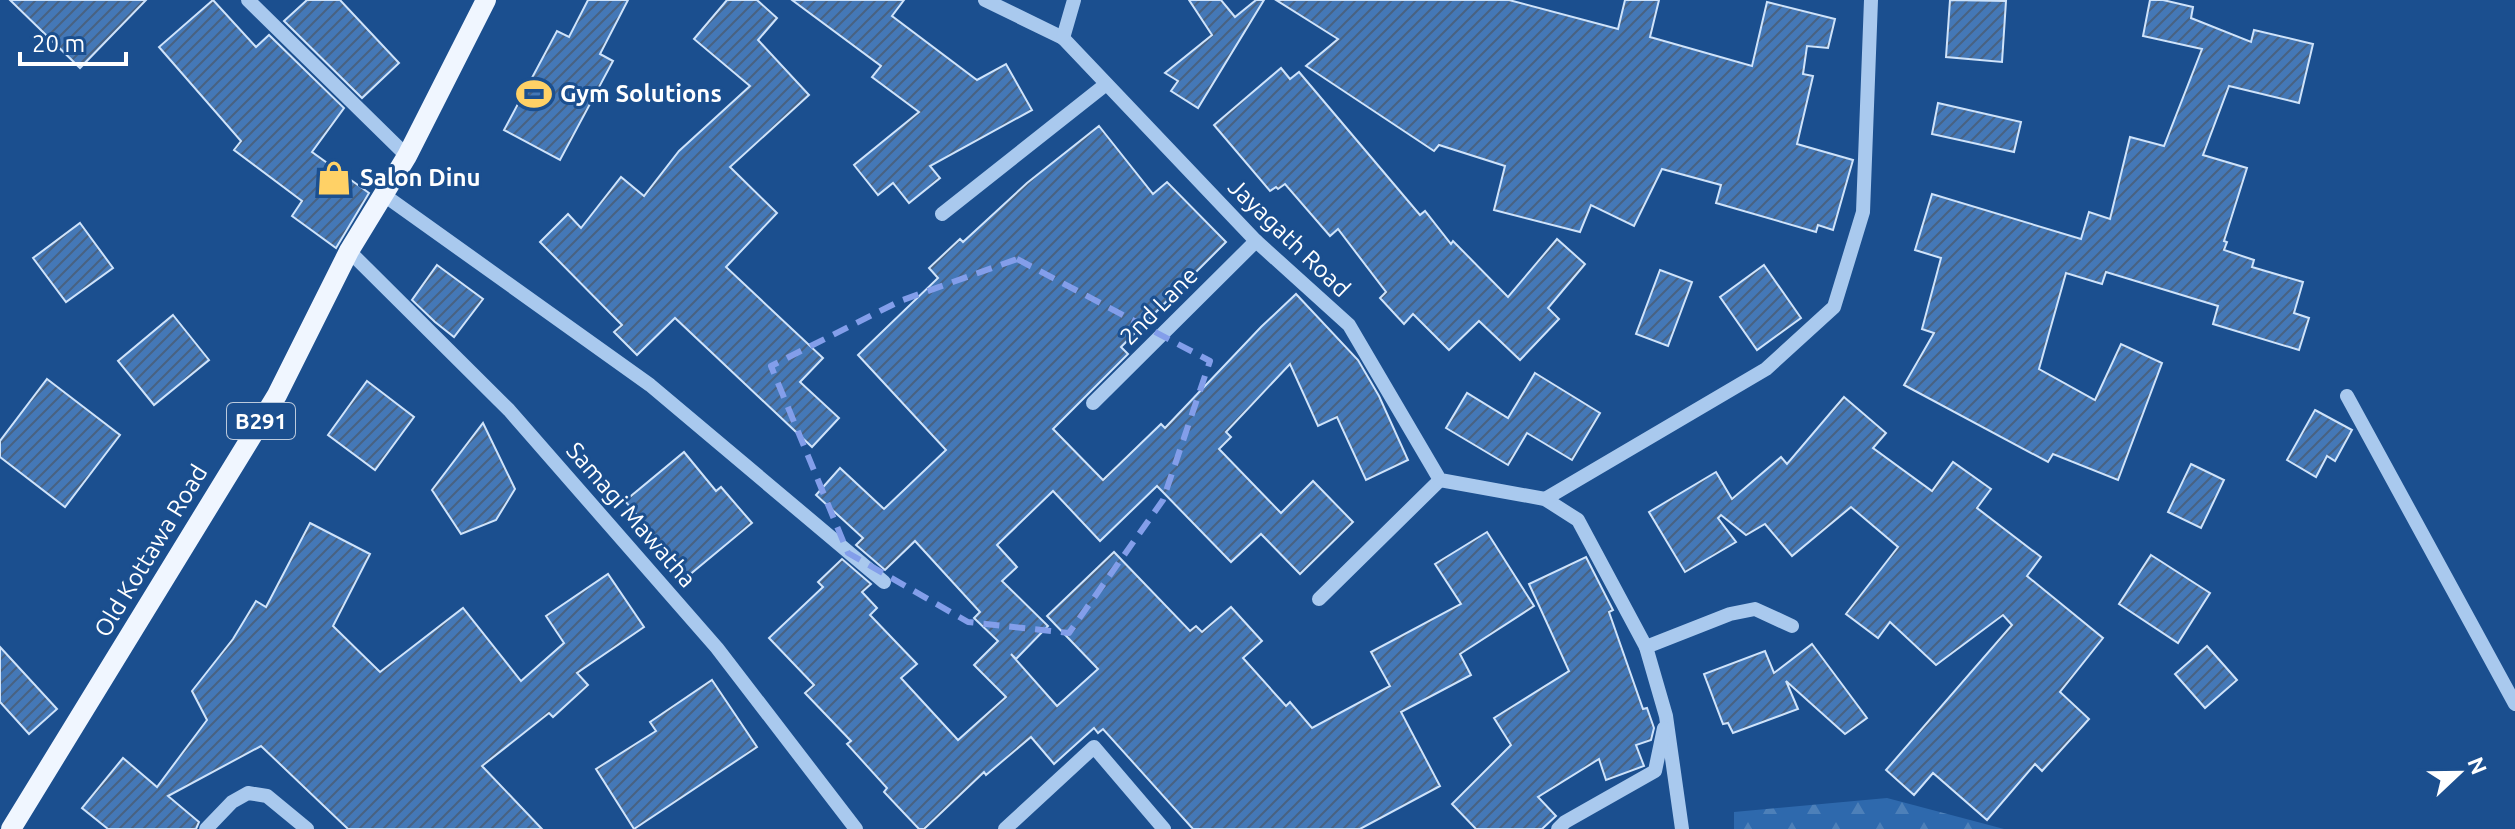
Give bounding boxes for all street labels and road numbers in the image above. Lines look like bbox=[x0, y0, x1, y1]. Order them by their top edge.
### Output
street label: Jayagath Road bbox=[1223, 173, 1356, 302]
street label: 2nd Lane bbox=[1114, 261, 1203, 350]
road number: B291 bbox=[227, 403, 295, 439]
street label: Samagi Mawatha bbox=[561, 437, 701, 592]
street label: Old Kottawa Road bbox=[89, 460, 213, 642]

